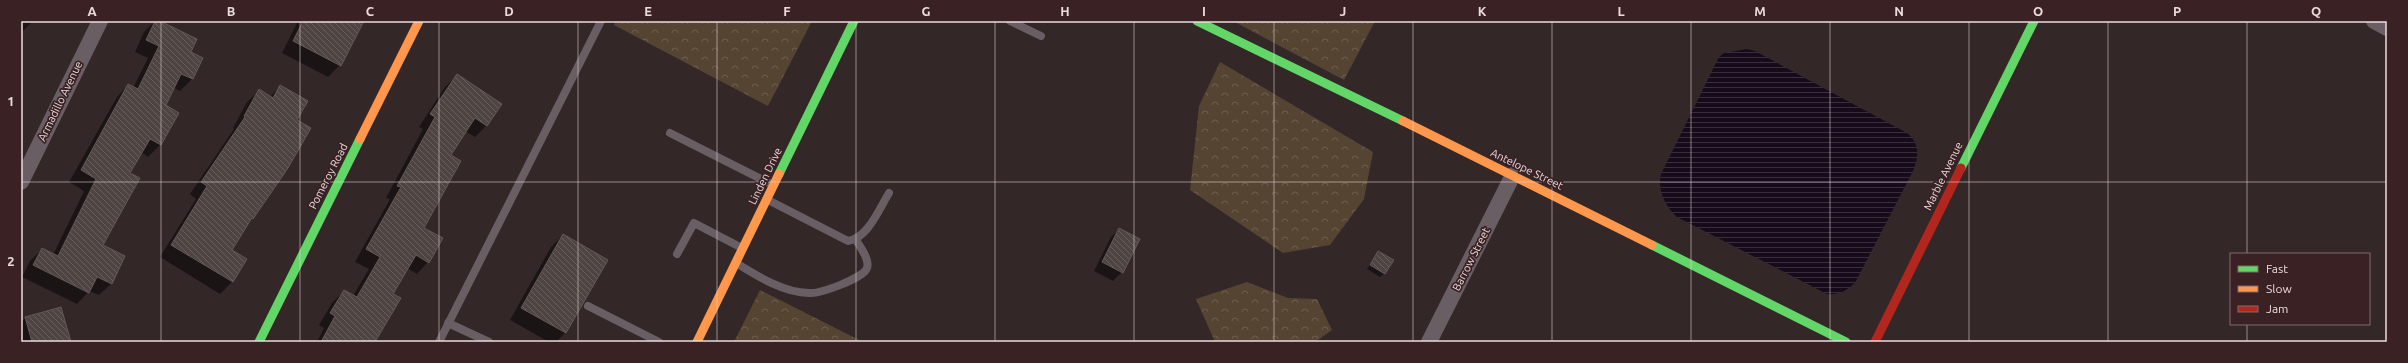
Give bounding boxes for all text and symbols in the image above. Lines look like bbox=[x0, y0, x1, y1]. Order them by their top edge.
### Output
text: A bbox=[87, 4, 97, 18]
text: B bbox=[227, 4, 236, 18]
text: C bbox=[366, 4, 375, 18]
text: D bbox=[504, 4, 514, 18]
text: E bbox=[644, 4, 652, 18]
text: F bbox=[783, 4, 791, 18]
text: G bbox=[922, 4, 931, 18]
text: H bbox=[1060, 4, 1070, 18]
text: I bbox=[1202, 4, 1206, 18]
text: J bbox=[1340, 4, 1346, 18]
text: K bbox=[1478, 4, 1487, 18]
text: L bbox=[1617, 4, 1625, 18]
text: M bbox=[1754, 4, 1766, 18]
text: N bbox=[1894, 4, 1904, 18]
text: O bbox=[2033, 4, 2043, 18]
text: P bbox=[2173, 4, 2181, 18]
text: Q bbox=[2311, 4, 2321, 18]
street label: Armadillo Avenue bbox=[35, 59, 85, 143]
text: 1 bbox=[7, 94, 15, 108]
street label: Marble Avenue bbox=[1921, 140, 1965, 212]
street label: Pomeroy Road bbox=[306, 141, 350, 211]
street label: Linden Drive bbox=[746, 146, 784, 206]
street label: Antelope Street bbox=[1489, 146, 1566, 192]
street label: Barrow Street bbox=[1450, 225, 1492, 293]
legend bbox=[2230, 253, 2370, 325]
text: 2 bbox=[7, 254, 15, 268]
text: Fast bbox=[2266, 262, 2288, 275]
text: Slow bbox=[2266, 282, 2292, 295]
text: Jam bbox=[2266, 302, 2288, 315]

